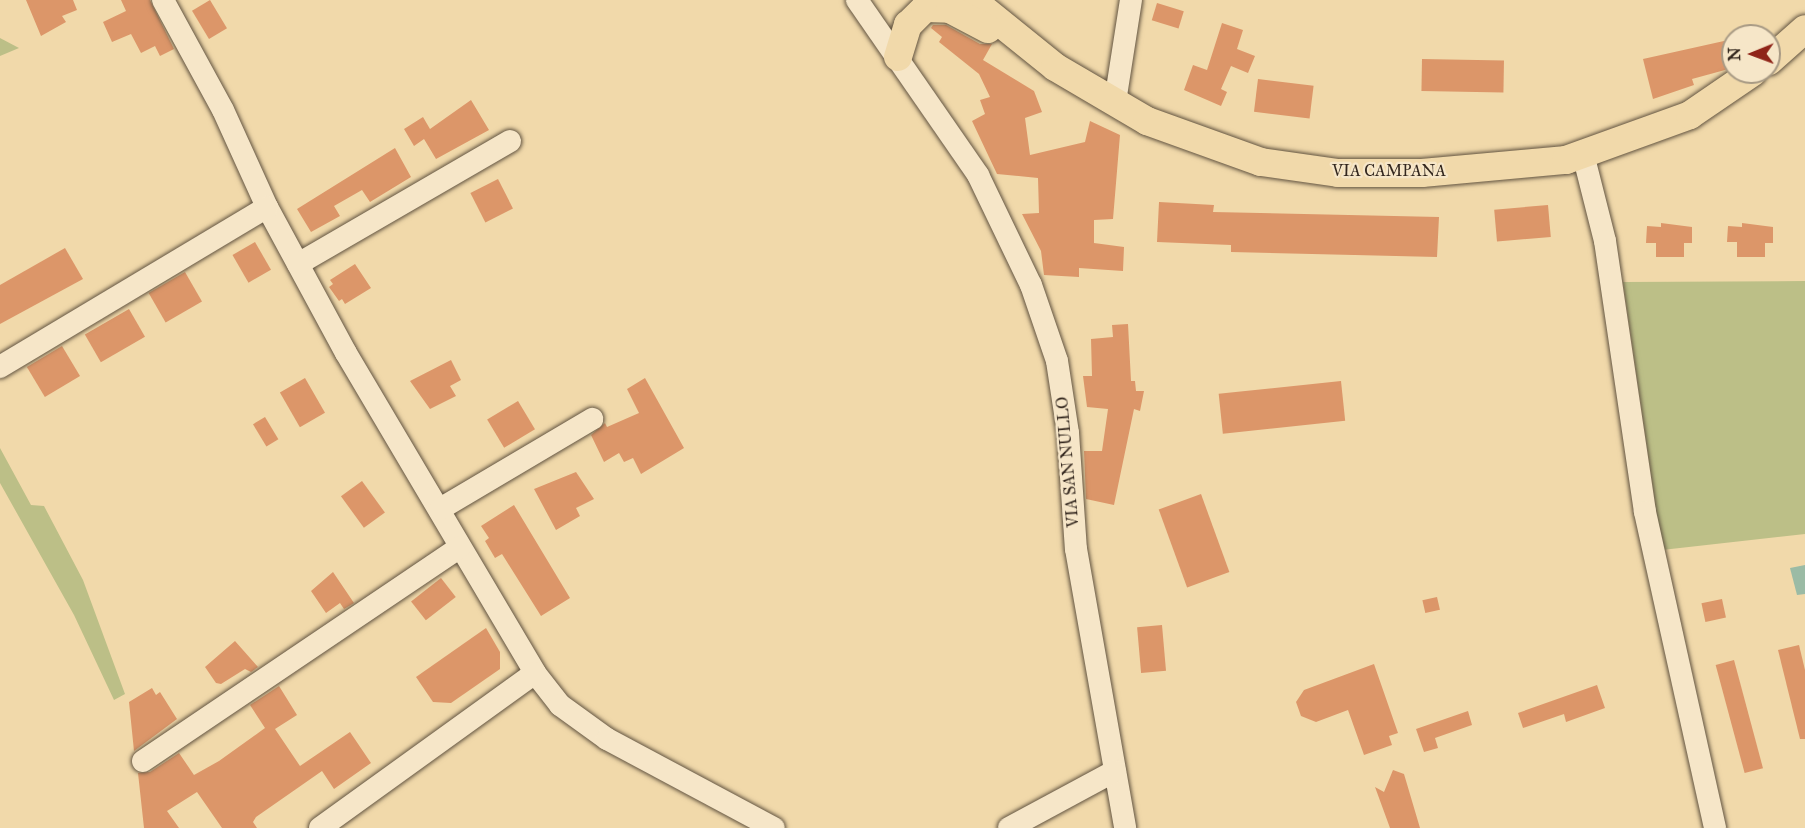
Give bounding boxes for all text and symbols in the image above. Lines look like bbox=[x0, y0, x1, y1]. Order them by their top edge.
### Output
north arrow bbox=[1721, 24, 1781, 84]
text: N bbox=[1725, 47, 1744, 61]
street label: VIA CAMPANA bbox=[1332, 161, 1446, 181]
street label: VIA SAN NULLO bbox=[1053, 396, 1083, 528]

